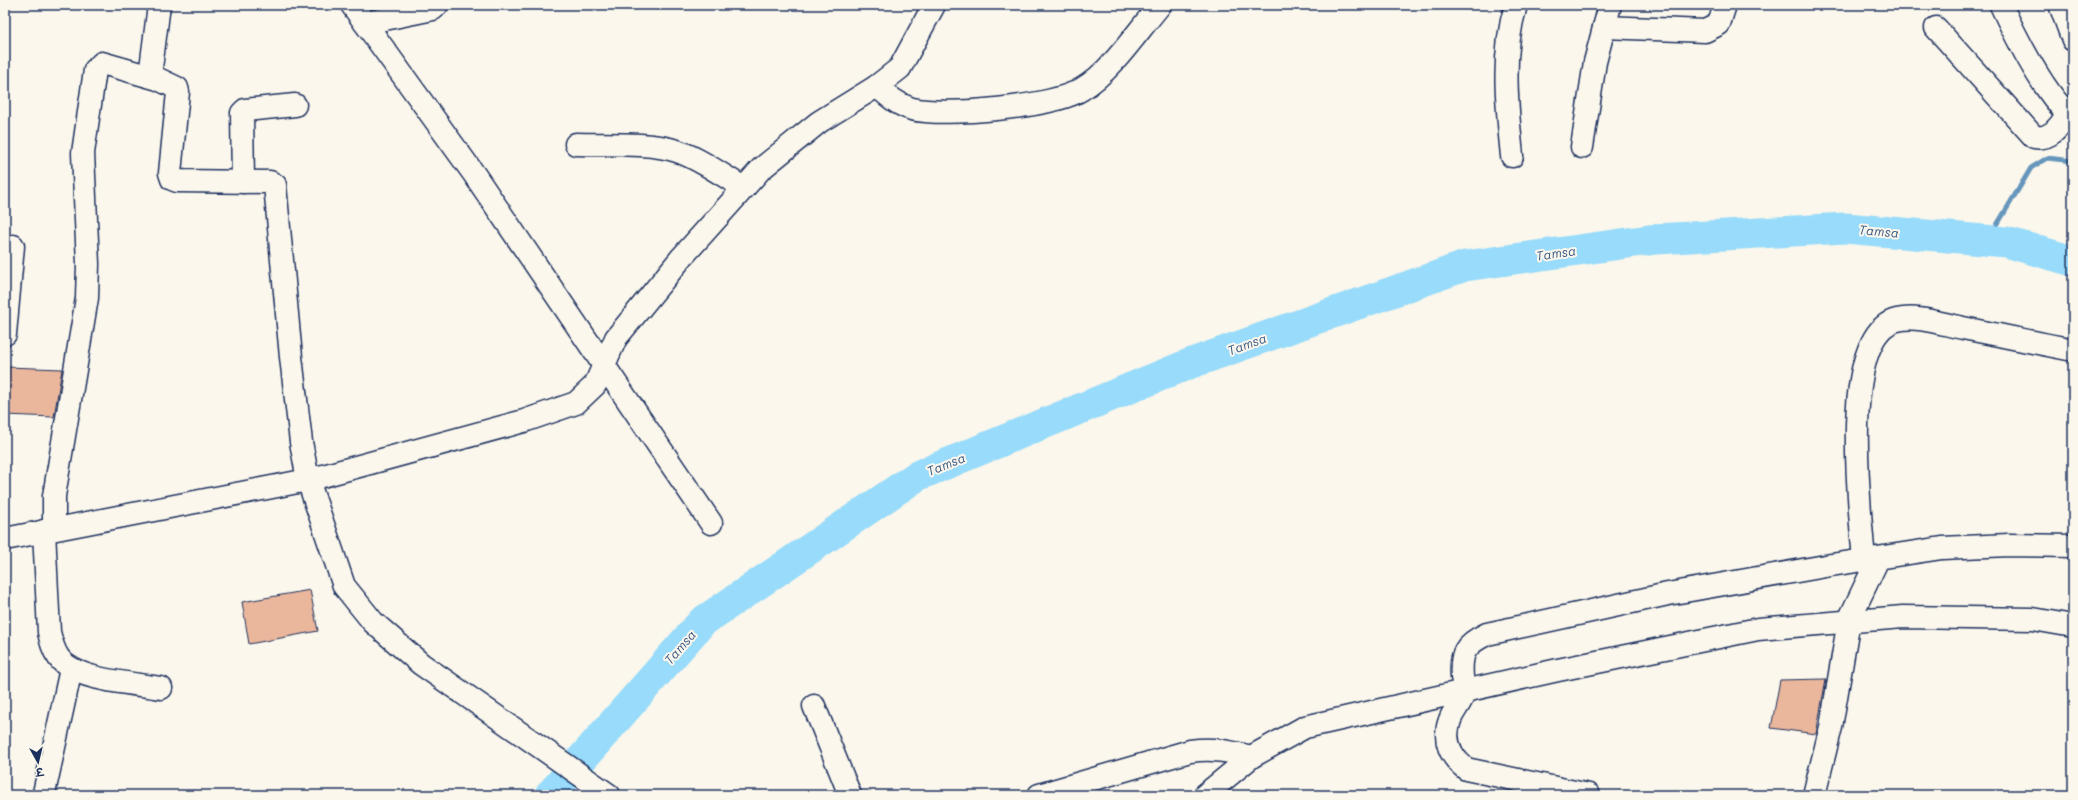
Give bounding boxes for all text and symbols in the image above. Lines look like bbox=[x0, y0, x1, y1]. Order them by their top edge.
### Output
water label: Tamsa bbox=[1858, 220, 1900, 241]
water label: Tamsa bbox=[1535, 241, 1577, 264]
water label: Tamsa bbox=[1225, 329, 1269, 358]
water label: Tamsa bbox=[924, 448, 968, 479]
water label: Tamsa bbox=[660, 626, 699, 667]
north arrow bbox=[18, 742, 58, 782]
text: उ bbox=[33, 764, 45, 781]

